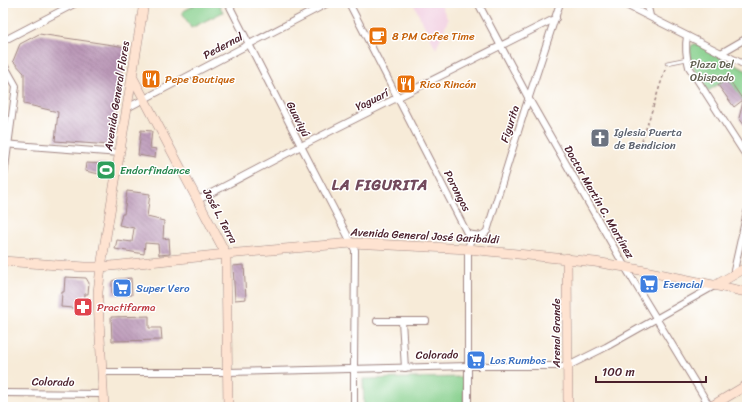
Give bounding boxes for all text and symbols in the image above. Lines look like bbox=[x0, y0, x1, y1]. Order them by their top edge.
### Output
cafe icon: 8 PM Cofee Time bbox=[367, 25, 389, 47]
street label: Pedernal bbox=[200, 27, 247, 64]
place label: 8 PM Cofee Time bbox=[392, 27, 475, 46]
street label: Avenida General Flores bbox=[99, 39, 135, 153]
park label: Plaza Del Obispado bbox=[690, 55, 735, 87]
restaurant icon: Pepe Boutique bbox=[140, 68, 162, 90]
place label: Pepe Boutique bbox=[165, 70, 235, 89]
restaurant icon: Rico Rincón bbox=[395, 73, 417, 95]
place label: Rico Rincón bbox=[420, 75, 476, 94]
street label: Yaguarí bbox=[352, 83, 394, 116]
street label: Guaviyú bbox=[281, 98, 315, 140]
street label: Figurita bbox=[495, 103, 525, 145]
place label: Iglesia Puerta de Bendicion bbox=[613, 123, 682, 155]
church icon: Iglesia Puerta de Bendicion bbox=[589, 127, 611, 149]
street label: Doctor Martín C. Martínez bbox=[559, 142, 640, 263]
sports icon: Endorfindance bbox=[95, 159, 117, 181]
place label: Endorfindance bbox=[120, 161, 191, 180]
street label: Porongos bbox=[438, 167, 476, 216]
district label: LA FIGURITA bbox=[332, 172, 428, 198]
street label: José L. Terra bbox=[197, 184, 243, 247]
street label: Avenida General José Garibaldi bbox=[349, 223, 501, 249]
supermarket icon: Esencial bbox=[638, 273, 660, 295]
place label: Esencial bbox=[663, 275, 704, 294]
supermarket icon: Super Vero bbox=[111, 277, 133, 299]
place label: Super Vero bbox=[136, 279, 190, 298]
pharmacy icon: Practifarma bbox=[72, 296, 94, 318]
place label: Practifarma bbox=[97, 298, 156, 317]
street label: Arenal Grande bbox=[547, 298, 566, 369]
street label: Colorado bbox=[416, 345, 459, 365]
supermarket icon: Los Rumbos bbox=[465, 349, 487, 371]
place label: Los Rumbos bbox=[490, 351, 547, 370]
scale bar bbox=[596, 358, 706, 384]
text: 100 m bbox=[602, 361, 635, 383]
street label: Colorado bbox=[32, 372, 75, 392]

